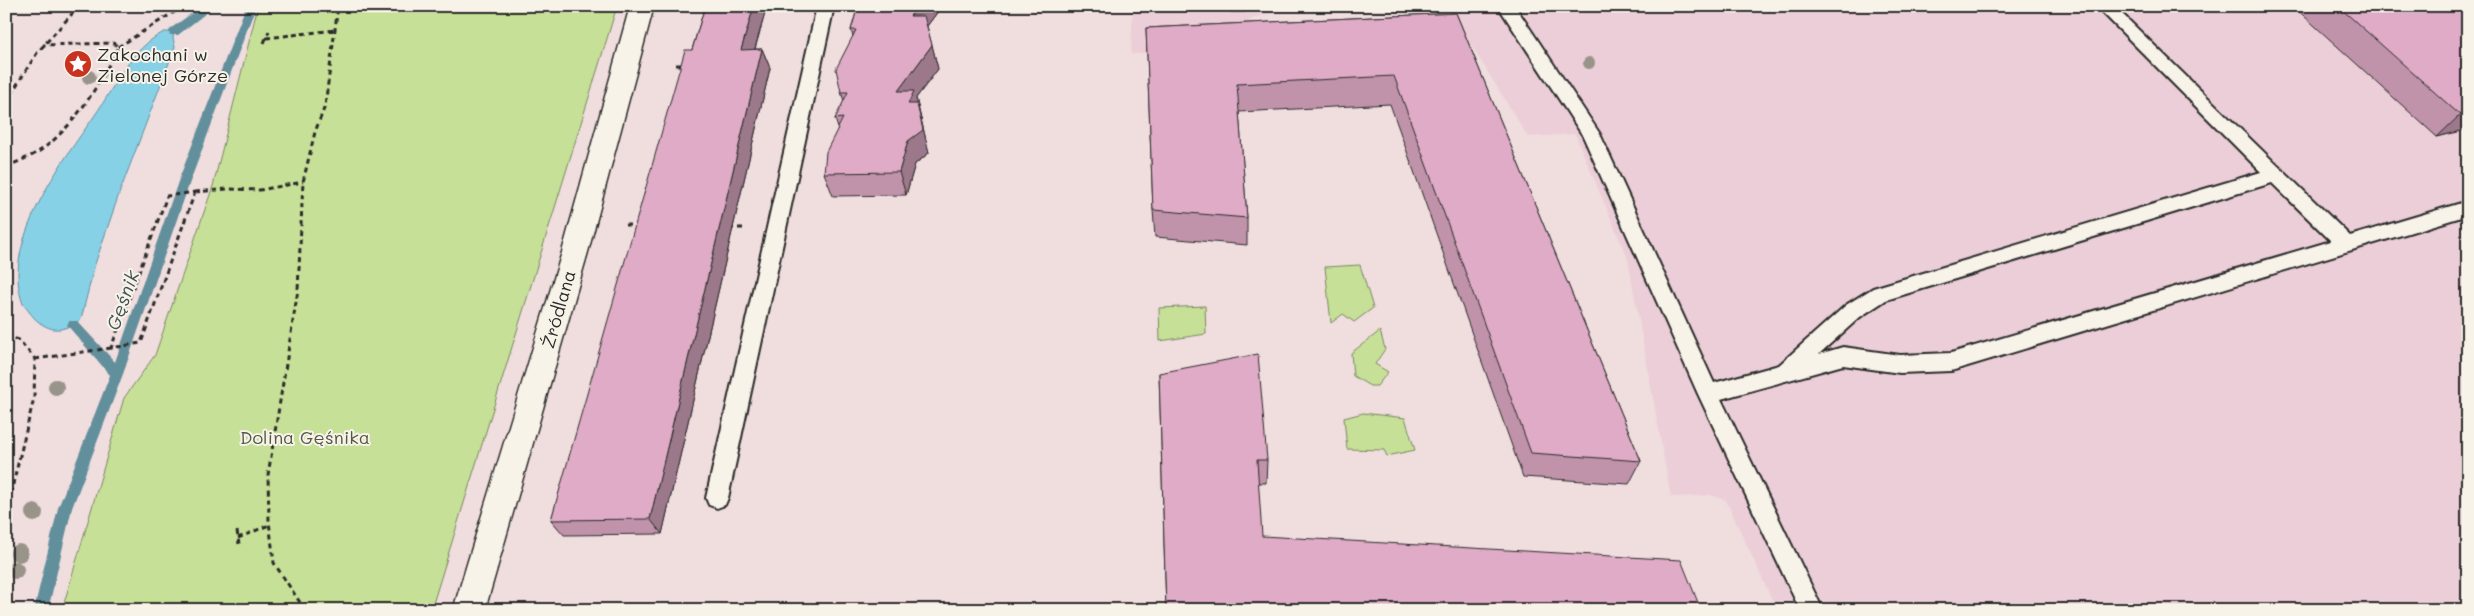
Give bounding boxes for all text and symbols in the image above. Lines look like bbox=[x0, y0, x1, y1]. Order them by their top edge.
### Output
place label: Zakochani w Zielonej Górze bbox=[97, 42, 228, 87]
place icon: Zakochani w Zielonej Górze bbox=[63, 49, 93, 79]
water label: Gęśnik bbox=[100, 266, 145, 333]
street label: Źródlana bbox=[535, 267, 581, 351]
park label: Dolina Gęśnika bbox=[240, 425, 370, 449]

